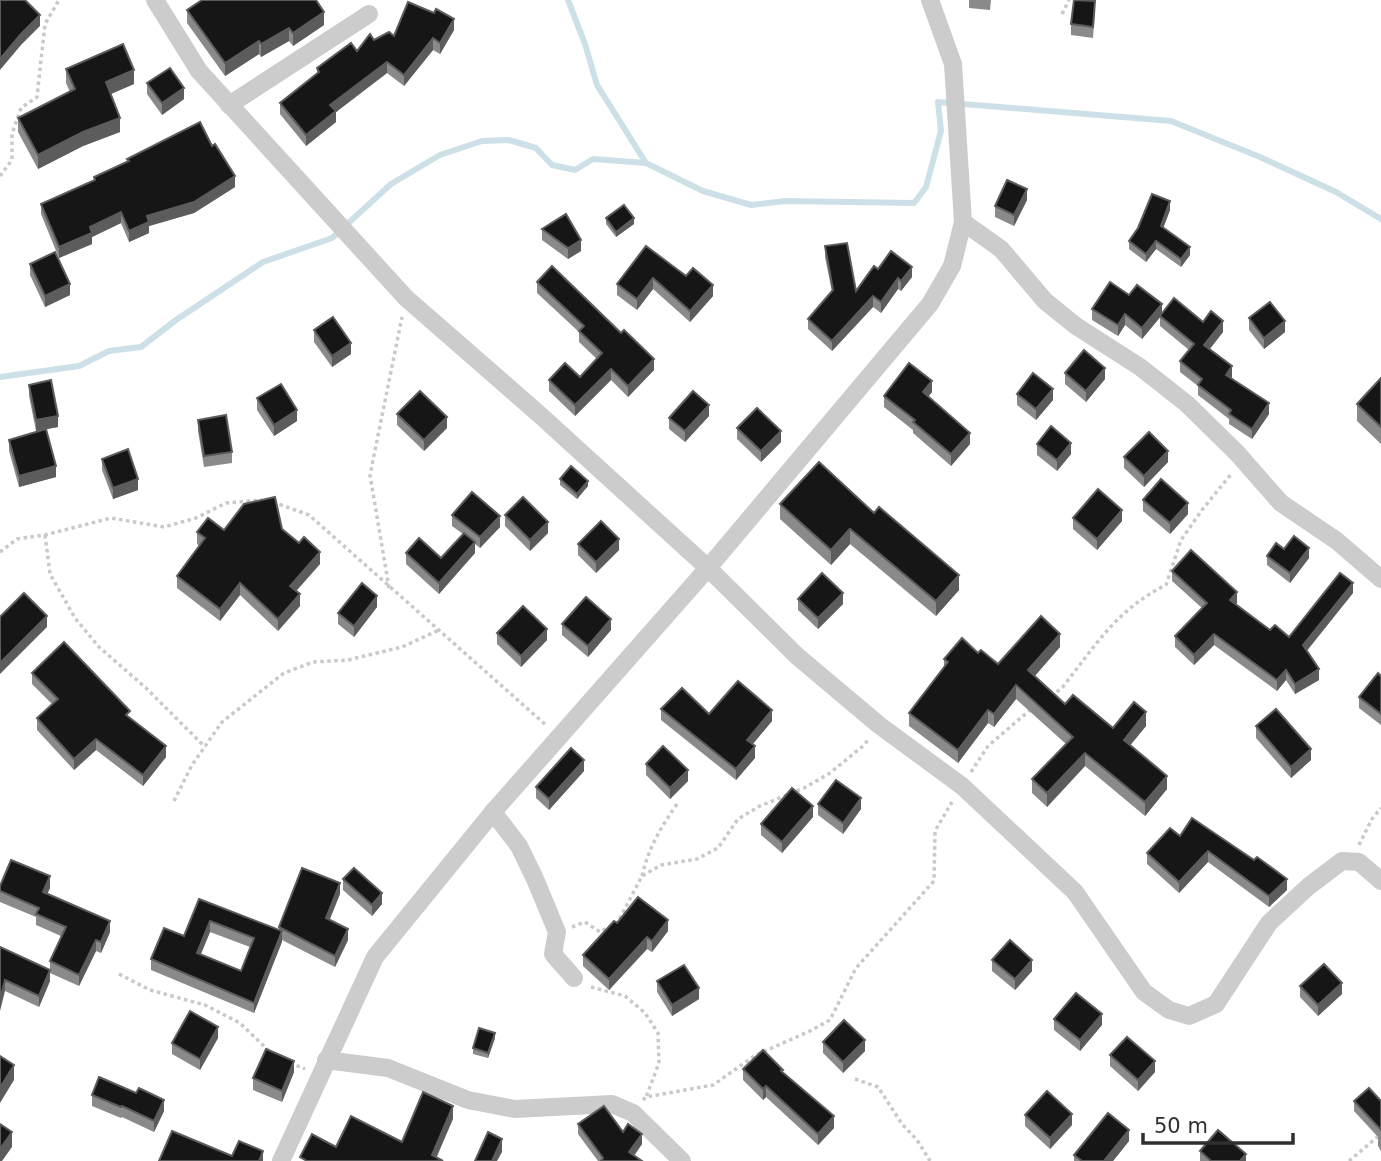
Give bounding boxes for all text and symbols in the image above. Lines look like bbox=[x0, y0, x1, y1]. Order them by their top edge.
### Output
scale bar bbox=[1143, 1102, 1294, 1146]
text: 50 m bbox=[1154, 1114, 1208, 1138]

